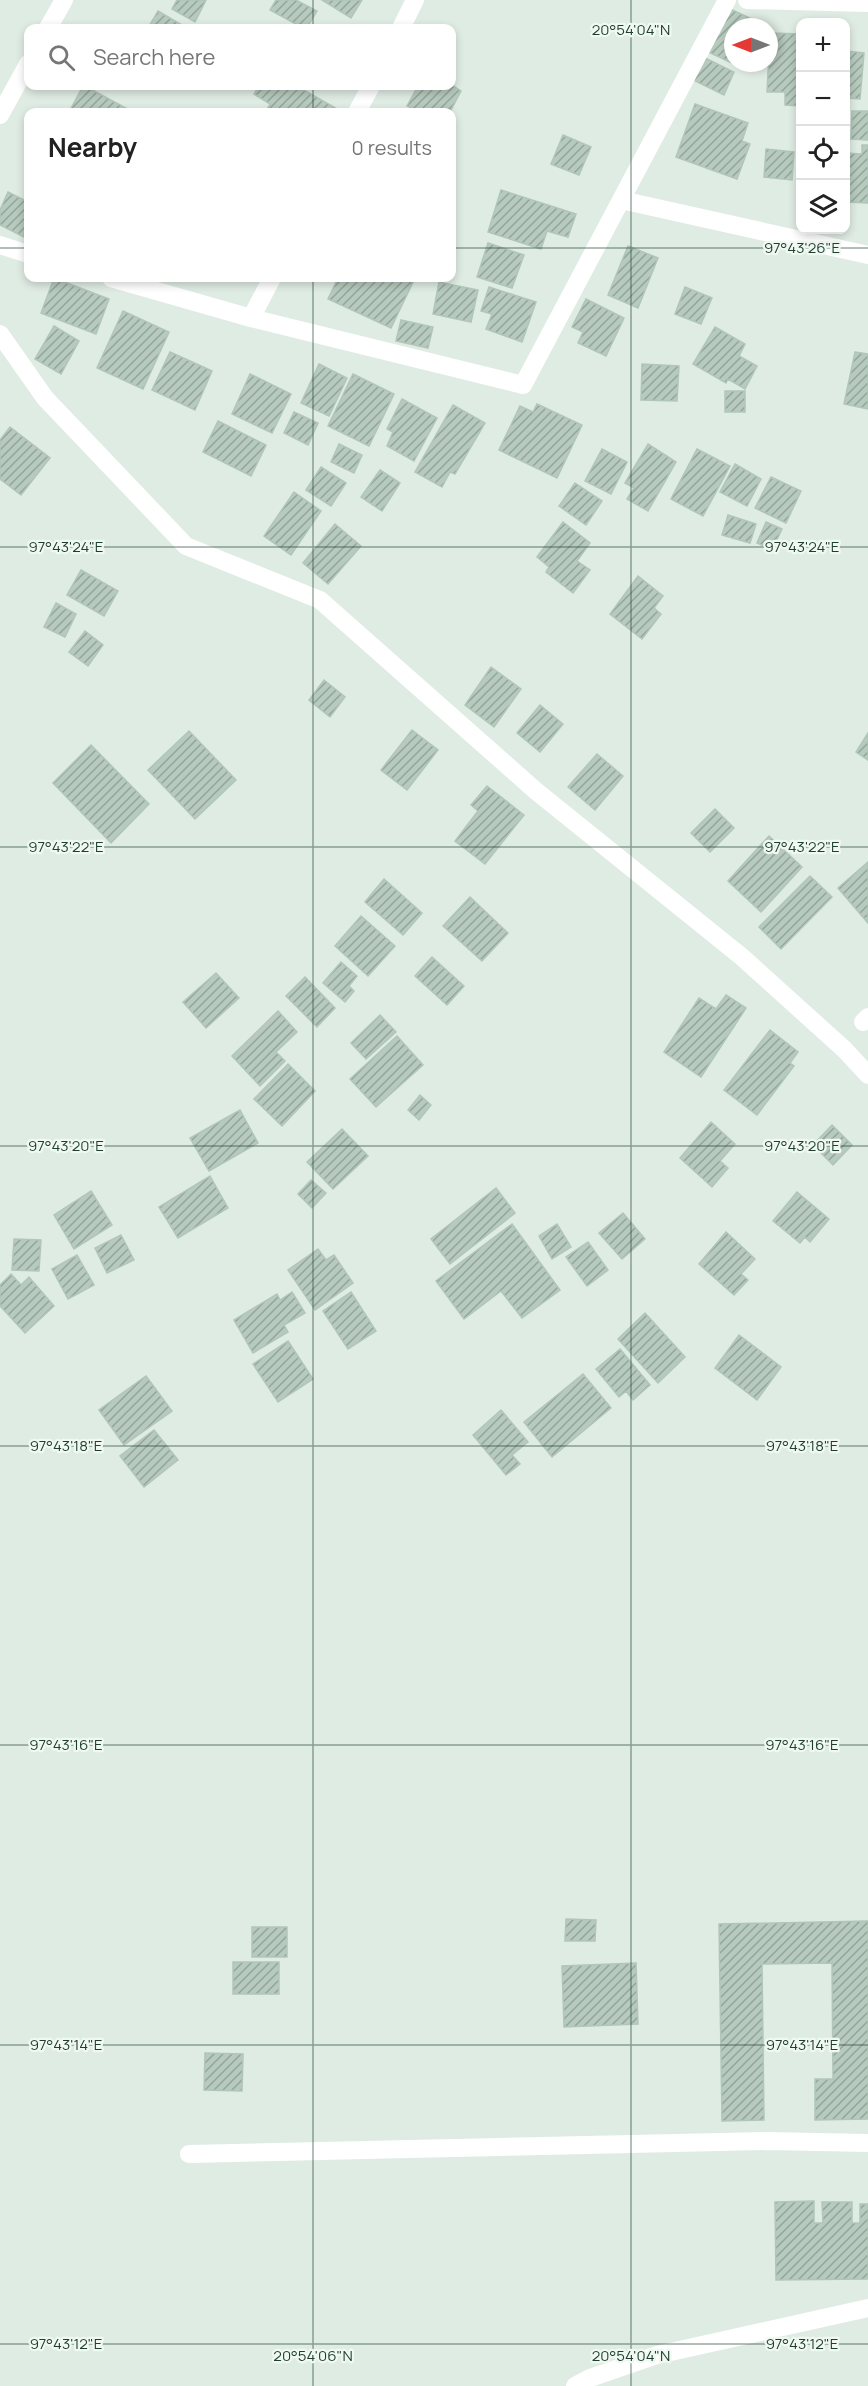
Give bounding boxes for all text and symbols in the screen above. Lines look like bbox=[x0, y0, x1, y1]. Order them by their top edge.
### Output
north arrow bbox=[724, 18, 778, 72]
map controls bbox=[796, 18, 850, 234]
button: + bbox=[796, 18, 850, 72]
text: 20°54'04"N bbox=[592, 19, 670, 40]
search box bbox=[24, 24, 456, 90]
icon: search bbox=[45, 41, 78, 74]
text: Search here bbox=[93, 42, 215, 72]
button: − bbox=[796, 72, 850, 126]
button: locate bbox=[796, 126, 850, 180]
text: Nearby bbox=[48, 129, 137, 165]
text: 0 results bbox=[352, 134, 432, 161]
button: layers bbox=[796, 180, 850, 234]
text: 97°43'26"E bbox=[764, 237, 840, 258]
text: 97°43'24"E bbox=[29, 536, 103, 557]
text: 97°43'24"E bbox=[765, 536, 839, 557]
text: 97°43'22"E bbox=[28, 836, 104, 857]
text: 97°43'22"E bbox=[764, 836, 840, 857]
text: 97°43'20"E bbox=[28, 1135, 104, 1156]
text: 97°43'20"E bbox=[764, 1135, 840, 1156]
text: 97°43'18"E bbox=[30, 1435, 102, 1456]
text: 97°43'18"E bbox=[766, 1435, 838, 1456]
text: 97°43'16"E bbox=[29, 1734, 103, 1755]
text: 97°43'16"E bbox=[765, 1734, 839, 1755]
text: 97°43'14"E bbox=[30, 2034, 102, 2055]
text: 97°43'14"E bbox=[766, 2034, 838, 2055]
text: 97°43'12"E bbox=[30, 2333, 102, 2354]
text: 97°43'12"E bbox=[766, 2333, 838, 2354]
text: 20°54'06"N bbox=[273, 2345, 353, 2366]
text: 20°54'04"N bbox=[592, 2345, 670, 2366]

